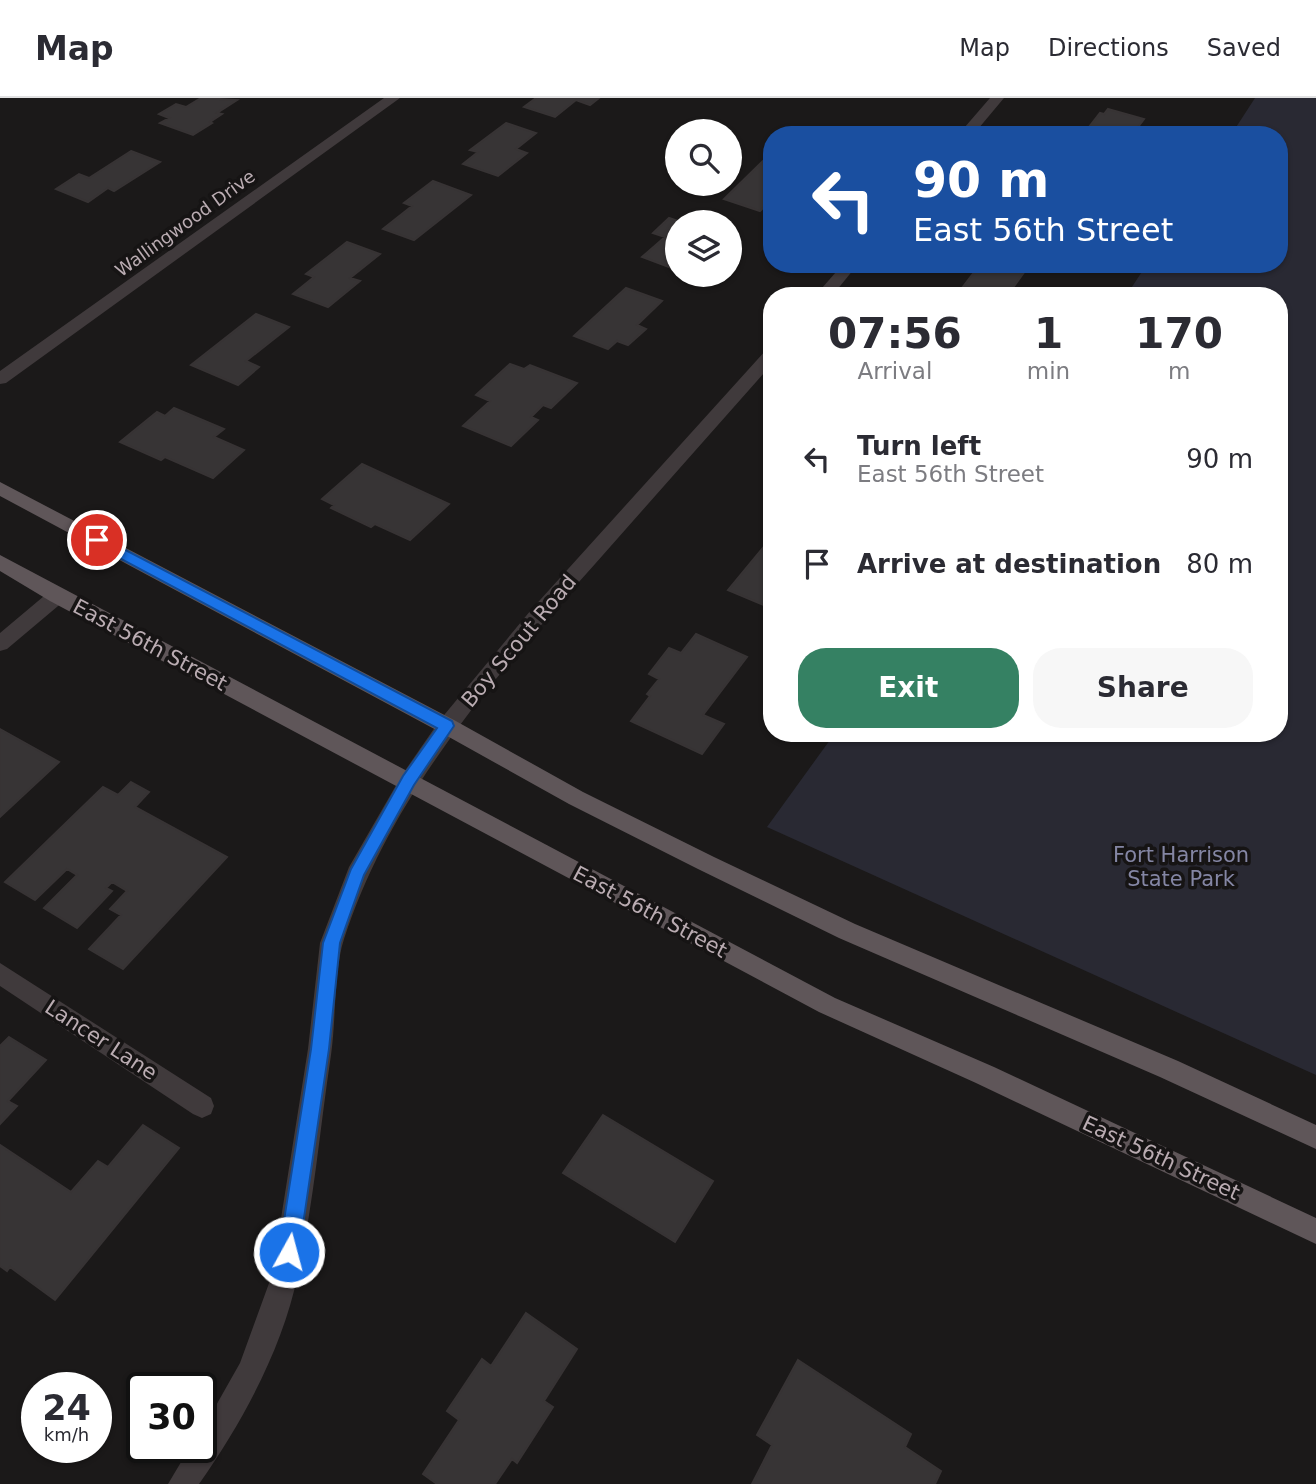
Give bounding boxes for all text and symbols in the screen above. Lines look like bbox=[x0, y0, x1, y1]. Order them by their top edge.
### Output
text: Map bbox=[35, 29, 114, 68]
text: Map bbox=[959, 34, 1010, 62]
text: Directions bbox=[1048, 34, 1169, 62]
text: Saved bbox=[1207, 34, 1281, 62]
map controls bbox=[665, 119, 742, 287]
button: search bbox=[665, 119, 742, 196]
text: 90 m bbox=[913, 152, 1049, 209]
icon: left bbox=[798, 154, 889, 245]
street label: Wallingwood Drive bbox=[111, 165, 259, 281]
button: layers bbox=[665, 210, 742, 287]
text: East 56th Street bbox=[913, 211, 1173, 249]
text: 07:56 bbox=[828, 309, 962, 358]
text: 1 bbox=[1034, 309, 1063, 358]
text: 170 bbox=[1135, 309, 1223, 358]
text: Arrival bbox=[858, 358, 932, 384]
text: min bbox=[1027, 358, 1070, 384]
text: m bbox=[1168, 358, 1190, 384]
text: Turn left bbox=[857, 431, 981, 461]
icon: left bbox=[798, 440, 836, 478]
text: 90 m bbox=[1186, 444, 1253, 474]
text: East 56th Street bbox=[857, 461, 1044, 487]
pin bbox=[67, 510, 127, 570]
icon: arrive bbox=[78, 521, 116, 559]
icon: arrive bbox=[798, 545, 836, 583]
text: Arrive at destination bbox=[857, 549, 1161, 579]
text: 80 m bbox=[1186, 549, 1253, 579]
street label: Boy Scout Road bbox=[457, 570, 581, 712]
street label: East 56th Street bbox=[69, 594, 231, 696]
button: Exit bbox=[798, 648, 1019, 728]
button: Share bbox=[1033, 648, 1253, 728]
park label: Fort Harrison State Park bbox=[1113, 843, 1249, 891]
street label: East 56th Street bbox=[569, 861, 731, 963]
street label: Lancer Lane bbox=[41, 995, 161, 1085]
street label: East 56th Street bbox=[1079, 1111, 1243, 1205]
position arrow bbox=[252, 1215, 326, 1289]
speed limit sign: 30 bbox=[126, 1372, 217, 1463]
text: 24 bbox=[42, 1388, 91, 1428]
text: km/h bbox=[44, 1424, 89, 1445]

